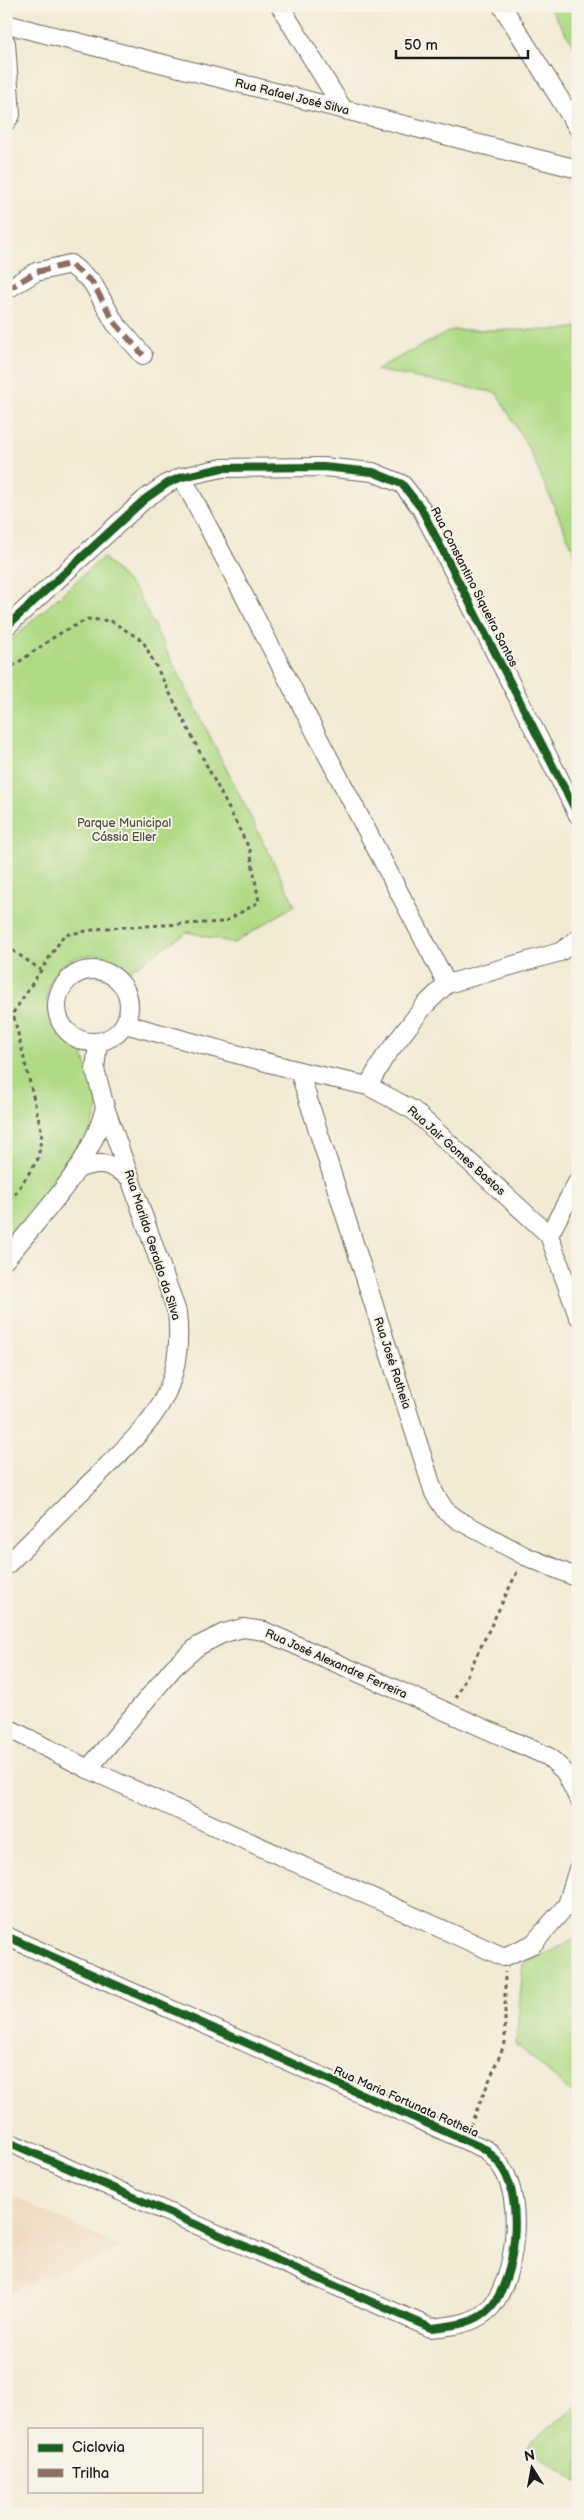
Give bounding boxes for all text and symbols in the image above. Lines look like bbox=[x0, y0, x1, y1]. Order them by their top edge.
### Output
scale bar bbox=[396, 28, 529, 60]
text: 50 m bbox=[404, 36, 438, 55]
street label: Rua Rafael José Silva bbox=[233, 76, 351, 119]
street label: Rua Constantino Siqueira Santos bbox=[427, 504, 521, 670]
park label: Parque Municipal Cássia Eller bbox=[77, 816, 171, 845]
street label: Rua Jair Gomes Bastos bbox=[404, 1103, 508, 1199]
street label: Rua Marildo Geraldo da Silva bbox=[121, 1168, 184, 1322]
street label: Rua José Rotheia bbox=[370, 1315, 414, 1411]
street label: Rua José Alexandre Ferreira bbox=[263, 1626, 410, 1702]
street label: Rua Maria Fortunata Rotheia bbox=[331, 2063, 481, 2141]
legend bbox=[28, 2428, 202, 2492]
text: Ciclovia bbox=[72, 2438, 125, 2457]
north arrow bbox=[506, 2442, 556, 2492]
text: N bbox=[523, 2446, 536, 2465]
text: Trilha bbox=[72, 2464, 109, 2483]

